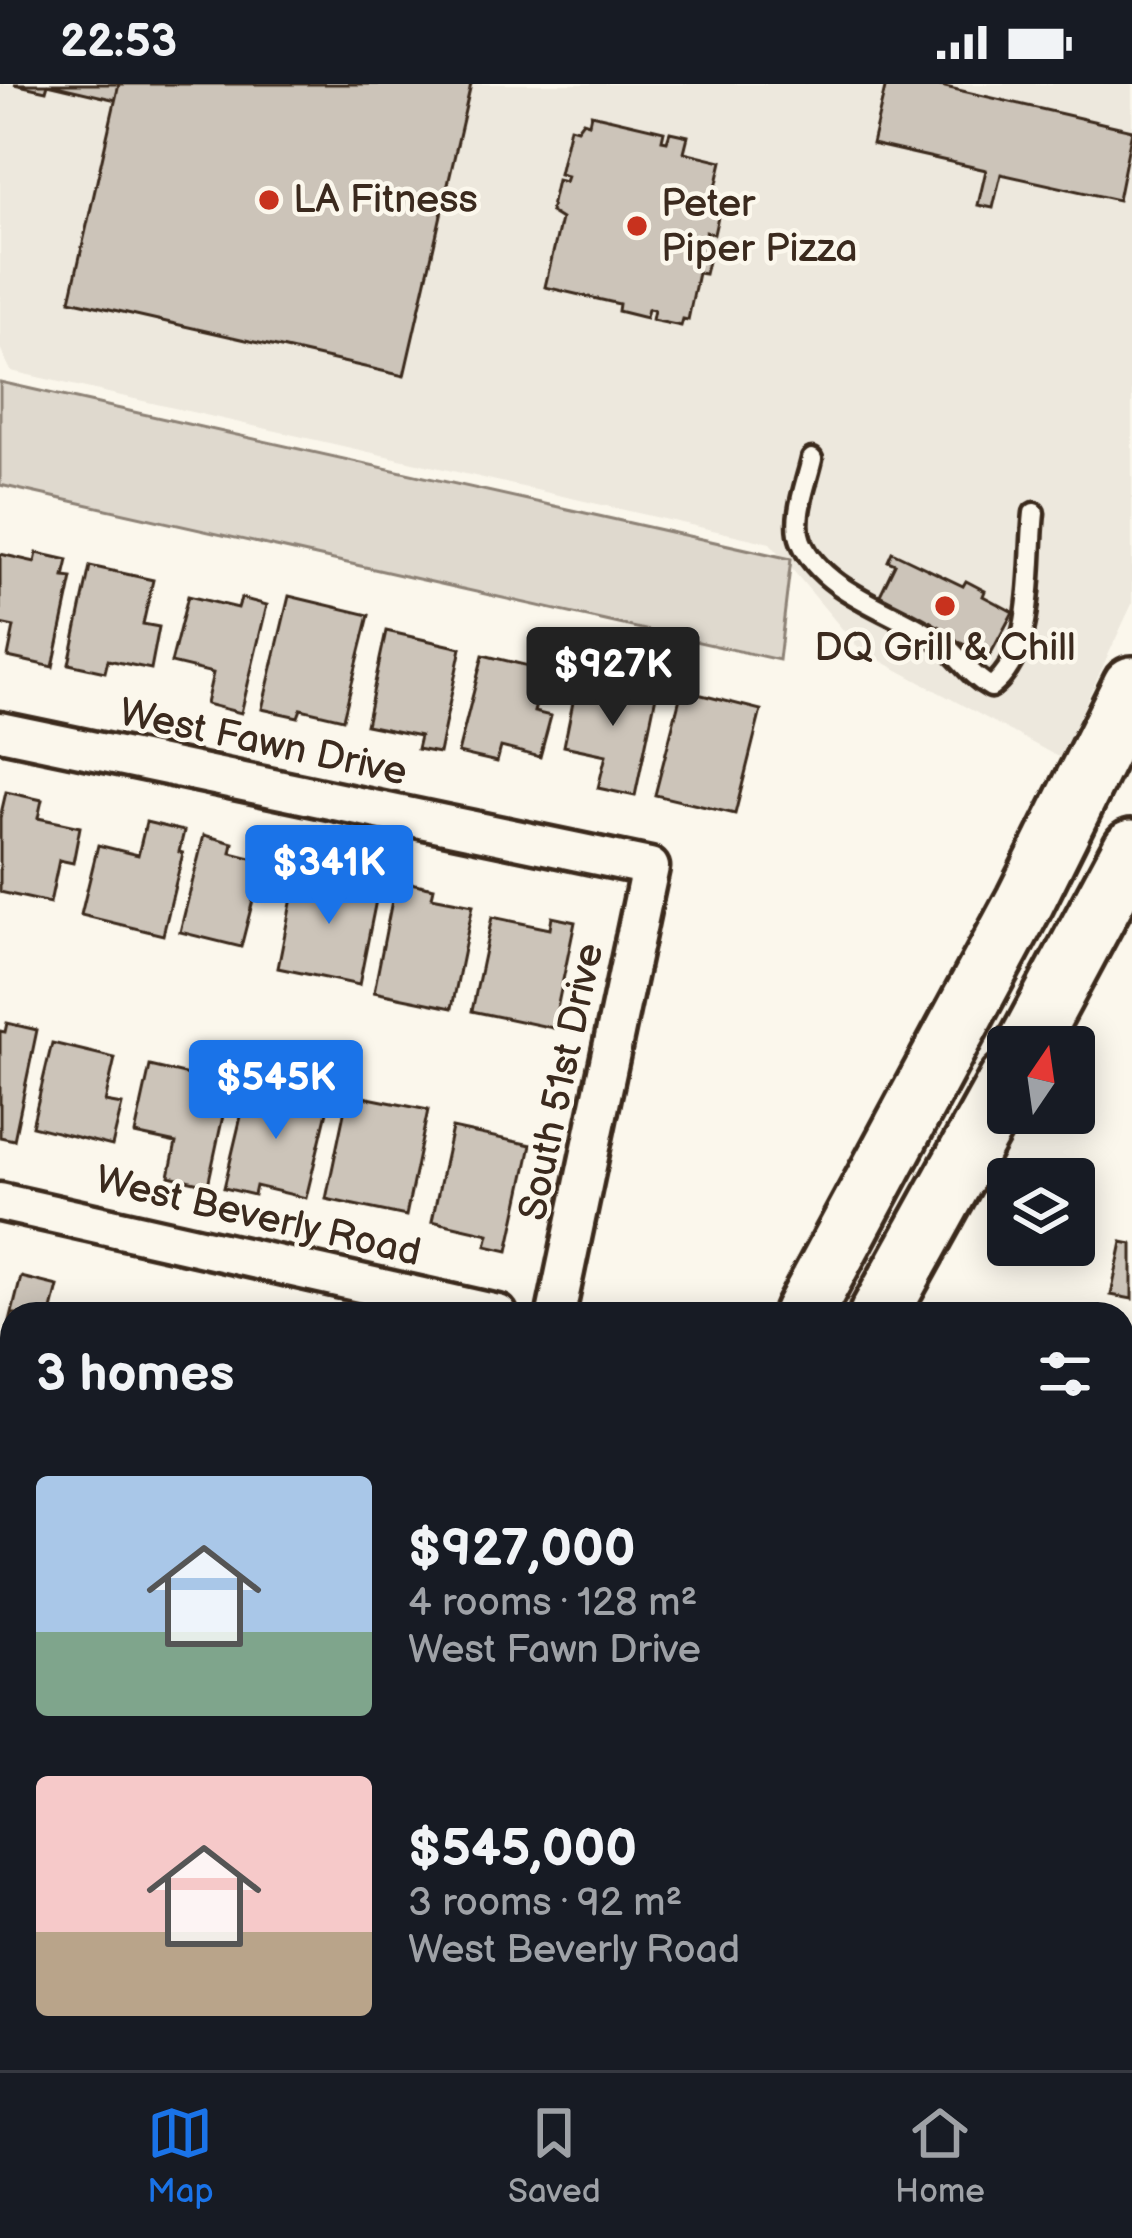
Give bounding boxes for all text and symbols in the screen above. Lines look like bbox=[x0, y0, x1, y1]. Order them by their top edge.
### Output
text: 22:53 bbox=[60, 15, 177, 70]
place label: LA Fitness bbox=[293, 177, 478, 224]
place label: Peter Piper Pizza bbox=[661, 181, 858, 273]
marker: LA Fitness bbox=[256, 187, 282, 213]
marker: Peter Piper Pizza bbox=[624, 213, 650, 239]
marker: DQ Grill & Chill bbox=[932, 593, 958, 619]
place label: DQ Grill & Chill bbox=[814, 625, 1076, 672]
pin: $927K bbox=[529, 627, 697, 729]
text: $927K bbox=[554, 642, 672, 689]
street label: West Fawn Drive bbox=[115, 690, 411, 796]
pin: $341K bbox=[245, 825, 413, 927]
text: $341K bbox=[272, 840, 386, 887]
street label: South 51st Drive bbox=[510, 939, 614, 1225]
north arrow bbox=[987, 1026, 1095, 1134]
map controls bbox=[987, 1026, 1095, 1266]
pin: $545K bbox=[192, 1040, 360, 1142]
text: $545K bbox=[216, 1055, 336, 1102]
street label: West Beverly Road bbox=[91, 1157, 425, 1277]
button: layers bbox=[987, 1158, 1095, 1266]
icon: filters bbox=[1032, 1341, 1098, 1407]
text: 3 homes bbox=[36, 1344, 234, 1405]
text: $927,000 bbox=[408, 1519, 636, 1580]
icon: home bbox=[132, 1524, 276, 1668]
text: 4 rooms · 128 m² bbox=[408, 1580, 697, 1627]
text: West Fawn Drive bbox=[408, 1627, 701, 1674]
text: $545,000 bbox=[408, 1819, 637, 1880]
icon: home bbox=[132, 1824, 276, 1968]
text: 3 rooms · 92 m² bbox=[408, 1880, 682, 1927]
text: West Beverly Road bbox=[408, 1927, 740, 1974]
tab: Map bbox=[147, 2100, 214, 2212]
tab: Saved bbox=[508, 2100, 601, 2212]
tab: Home bbox=[895, 2100, 985, 2212]

